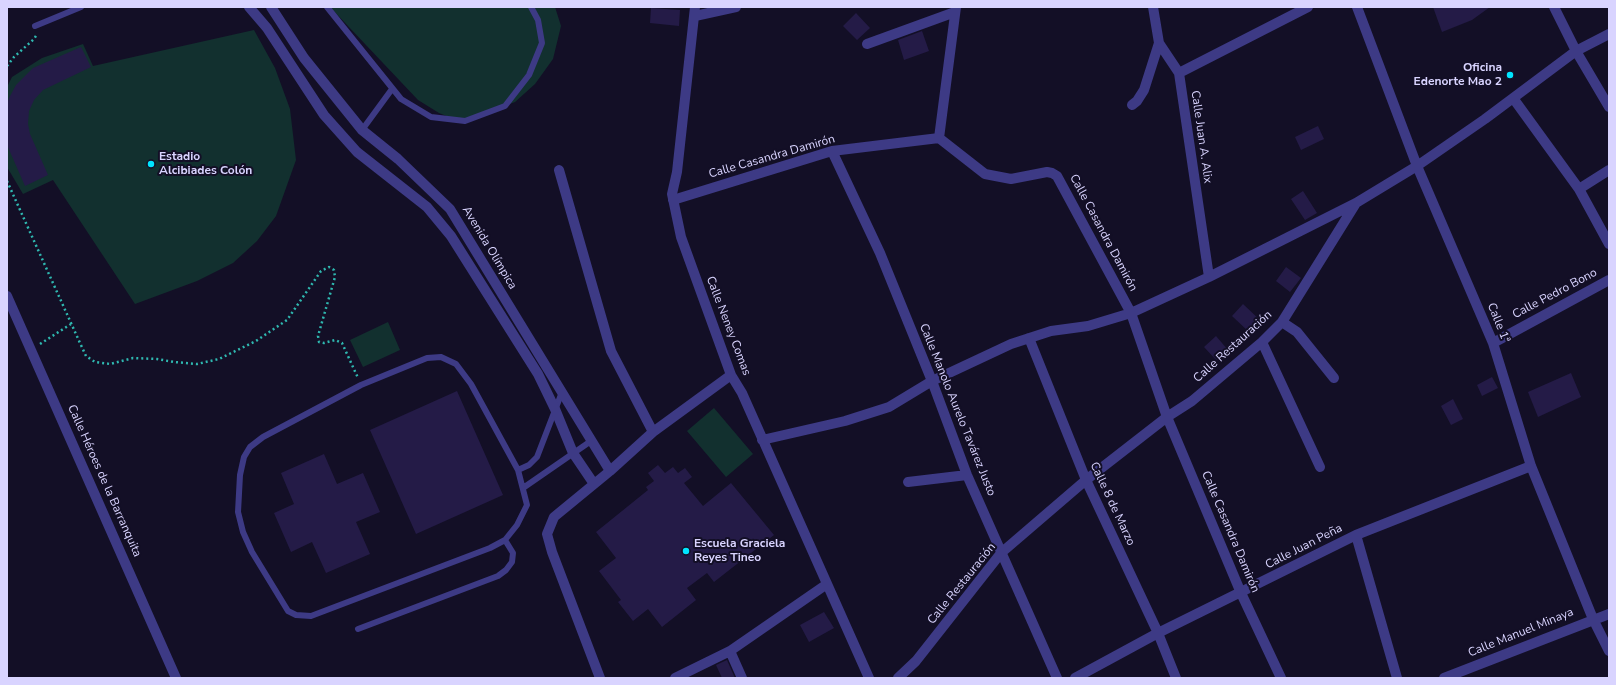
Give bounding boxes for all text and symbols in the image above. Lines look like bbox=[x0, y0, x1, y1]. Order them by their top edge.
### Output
place label: Oficina Edenorte Mao 2 bbox=[1414, 61, 1502, 89]
marker: Oficina Edenorte Mao 2 bbox=[1505, 70, 1515, 80]
street label: Calle Juan A. Alix bbox=[1187, 90, 1215, 184]
street label: Calle Casandra Damirón bbox=[707, 132, 837, 182]
place label: Estadio Alcibiades Colón bbox=[159, 150, 252, 178]
marker: Estadio Alcibiades Colón bbox=[146, 159, 156, 169]
street label: Calle Casandra Damirón bbox=[1066, 172, 1140, 294]
street label: Avenida Olímpica bbox=[459, 204, 519, 292]
street label: Calle Pedro Bono bbox=[1510, 266, 1600, 322]
street label: Calle Neney Comas bbox=[702, 274, 754, 378]
street label: Calle 1ª bbox=[1483, 301, 1513, 345]
street label: Calle Restauración bbox=[1191, 308, 1275, 386]
street label: Calle Manolo Aurelo Tavárez Justo bbox=[916, 322, 998, 498]
street label: Calle Héroes de la Barranquita bbox=[64, 403, 144, 559]
street label: Calle 8 de Marzo bbox=[1086, 460, 1138, 548]
street label: Calle Casandra Damirón bbox=[1198, 469, 1262, 595]
street label: Calle Juan Peña bbox=[1263, 521, 1345, 573]
place label: Escuela Graciela Reyes Tineo bbox=[694, 537, 785, 565]
street label: Calle Restauración bbox=[925, 540, 999, 628]
marker: Escuela Graciela Reyes Tineo bbox=[681, 546, 691, 556]
street label: Calle Manuel Minaya bbox=[1466, 605, 1576, 661]

